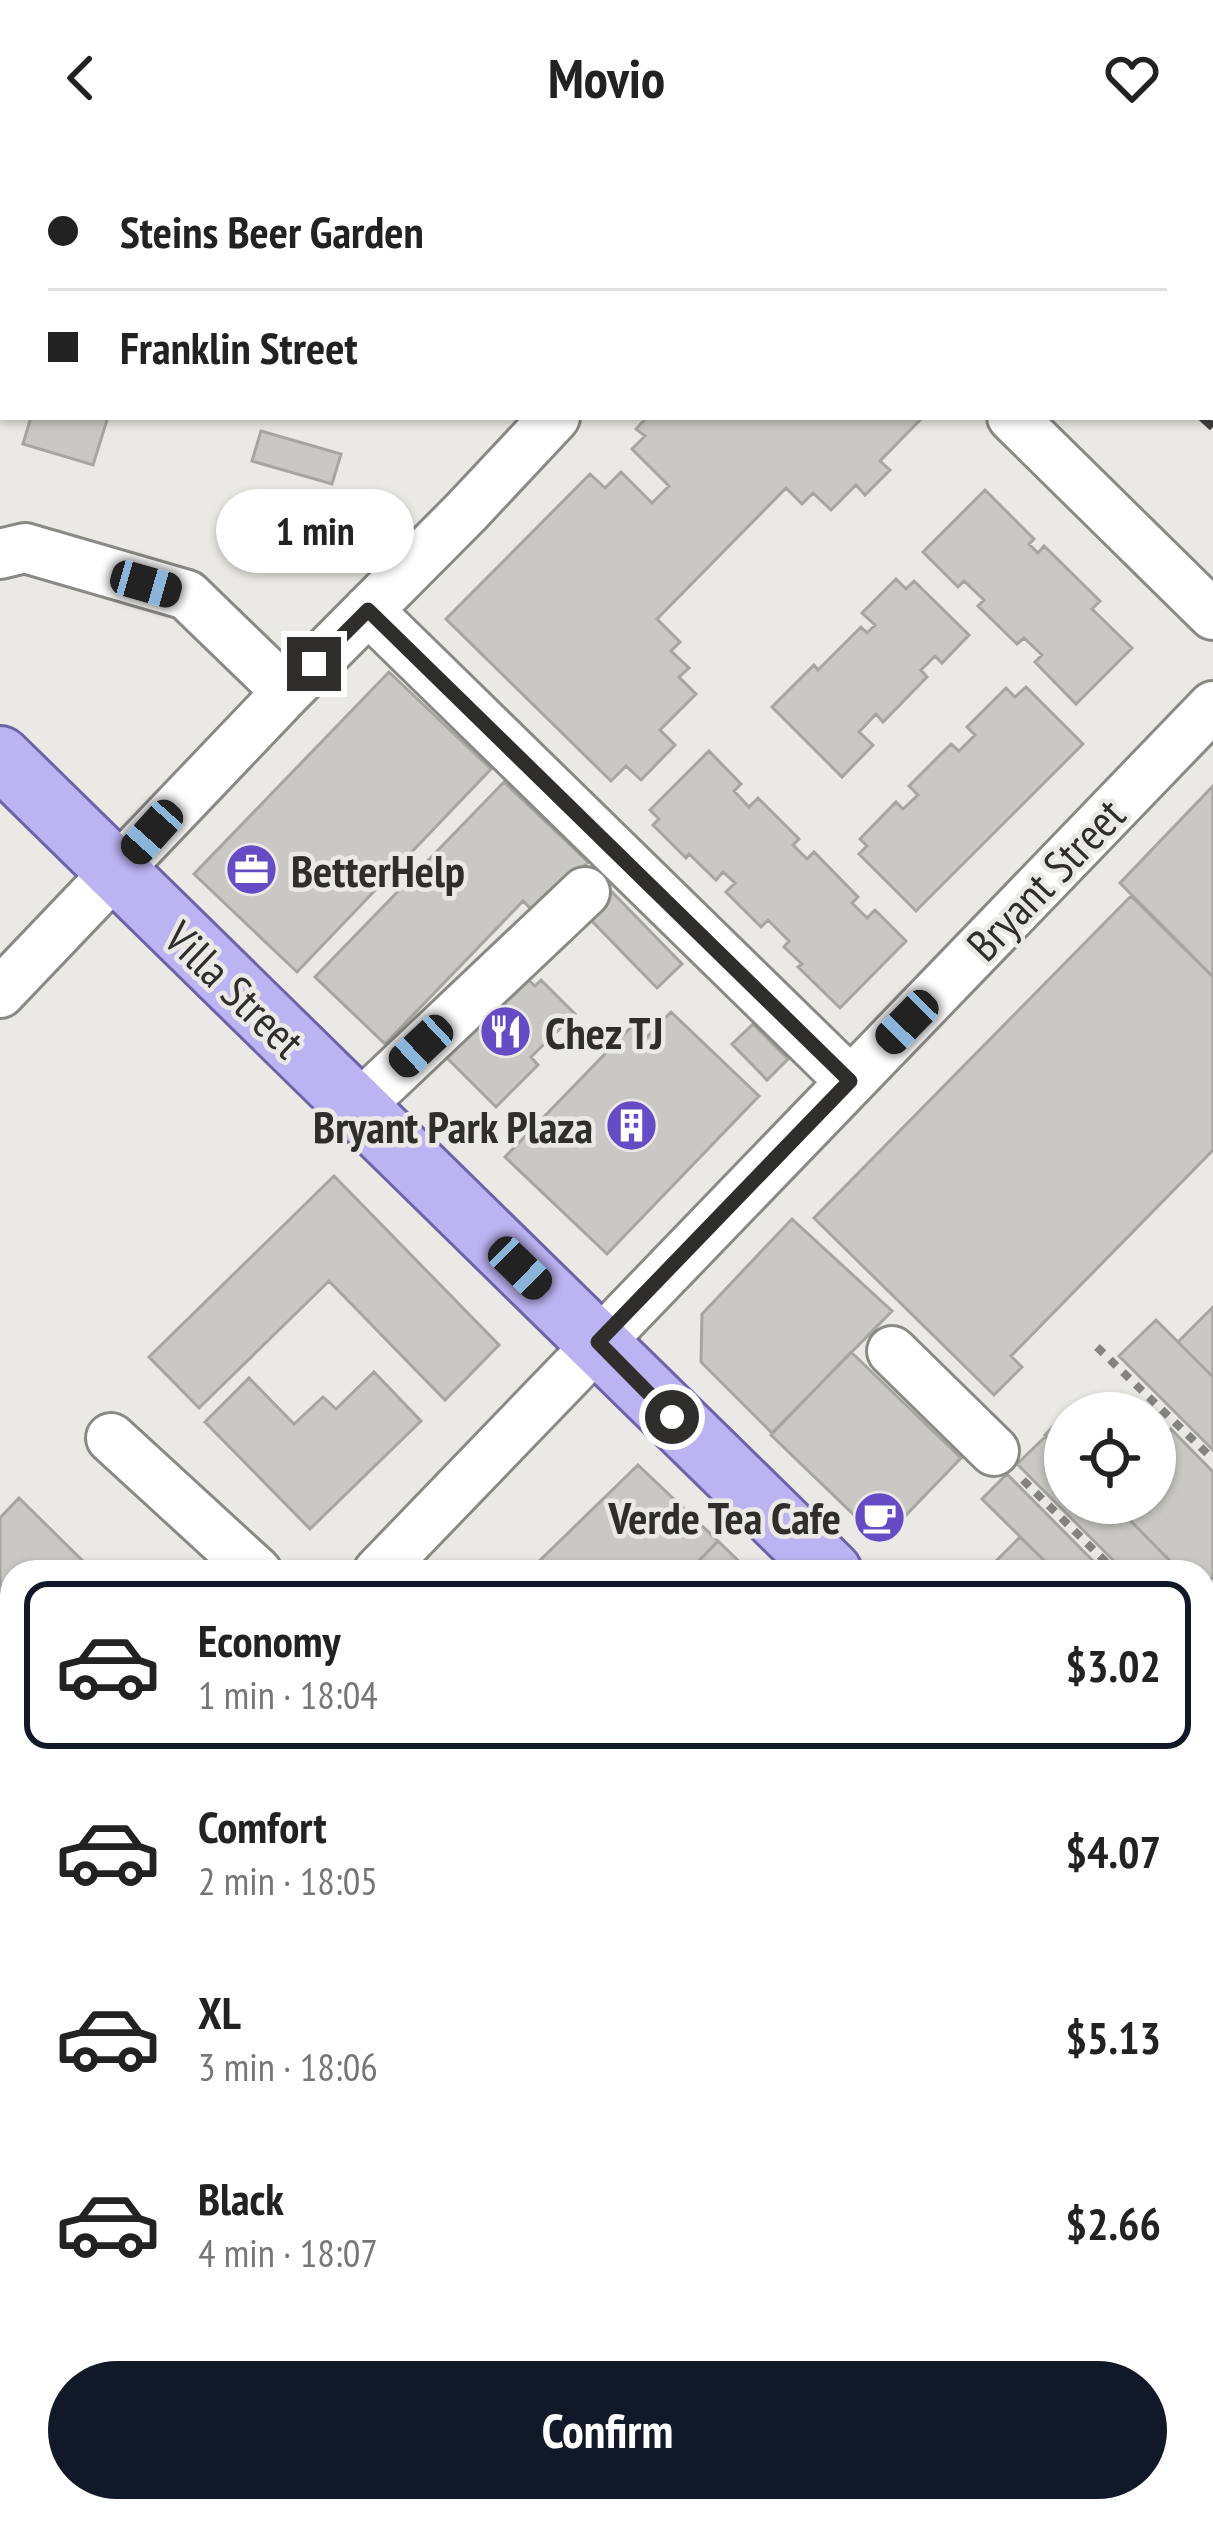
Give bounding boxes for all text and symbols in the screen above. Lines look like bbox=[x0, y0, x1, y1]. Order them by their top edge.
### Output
text: Movio bbox=[548, 43, 665, 113]
icon: back bbox=[48, 45, 114, 111]
icon: heart bbox=[1099, 45, 1165, 111]
text: Steins Beer Garden bbox=[120, 202, 424, 260]
text: Franklin Street bbox=[120, 318, 358, 376]
callout: 1 min bbox=[215, 490, 413, 574]
text: 1 min bbox=[276, 505, 354, 556]
car bbox=[106, 557, 186, 611]
route end bbox=[287, 637, 341, 691]
street label: Bryant Street bbox=[954, 785, 1137, 972]
car bbox=[115, 793, 189, 871]
place label: BetterHelp bbox=[291, 841, 465, 899]
office icon: BetterHelp bbox=[224, 842, 280, 898]
street label: Villa Street bbox=[152, 908, 318, 1070]
car bbox=[869, 984, 945, 1060]
place label: Chez TJ bbox=[545, 1003, 663, 1061]
restaurant icon: Chez TJ bbox=[478, 1004, 534, 1060]
car bbox=[382, 1008, 460, 1084]
place label: Bryant Park Plaza bbox=[313, 1097, 593, 1155]
building icon: Bryant Park Plaza bbox=[604, 1098, 660, 1154]
car bbox=[482, 1230, 558, 1306]
route start bbox=[645, 1390, 699, 1444]
map controls bbox=[1044, 1392, 1176, 1524]
button: locate bbox=[1044, 1392, 1176, 1524]
place label: Verde Tea Cafe bbox=[607, 1488, 841, 1546]
cafe icon: Verde Tea Cafe bbox=[852, 1489, 908, 1545]
icon: car bbox=[54, 1611, 162, 1719]
text: Economy bbox=[198, 1611, 341, 1669]
text: $3.02 bbox=[1065, 1636, 1161, 1694]
text: 1 min · 18:04 bbox=[198, 1669, 378, 1720]
icon: car bbox=[54, 1797, 162, 1905]
text: Comfort bbox=[198, 1797, 327, 1855]
text: $4.07 bbox=[1065, 1822, 1161, 1880]
text: 2 min · 18:05 bbox=[198, 1855, 378, 1906]
icon: car bbox=[54, 1983, 162, 2091]
text: XL bbox=[198, 1983, 241, 2041]
text: $5.13 bbox=[1065, 2008, 1161, 2066]
text: 3 min · 18:06 bbox=[198, 2041, 378, 2092]
icon: car bbox=[54, 2169, 162, 2277]
text: Black bbox=[198, 2169, 284, 2227]
text: $2.66 bbox=[1065, 2194, 1161, 2252]
text: 4 min · 18:07 bbox=[198, 2227, 378, 2278]
button: Confirm bbox=[48, 2361, 1167, 2499]

